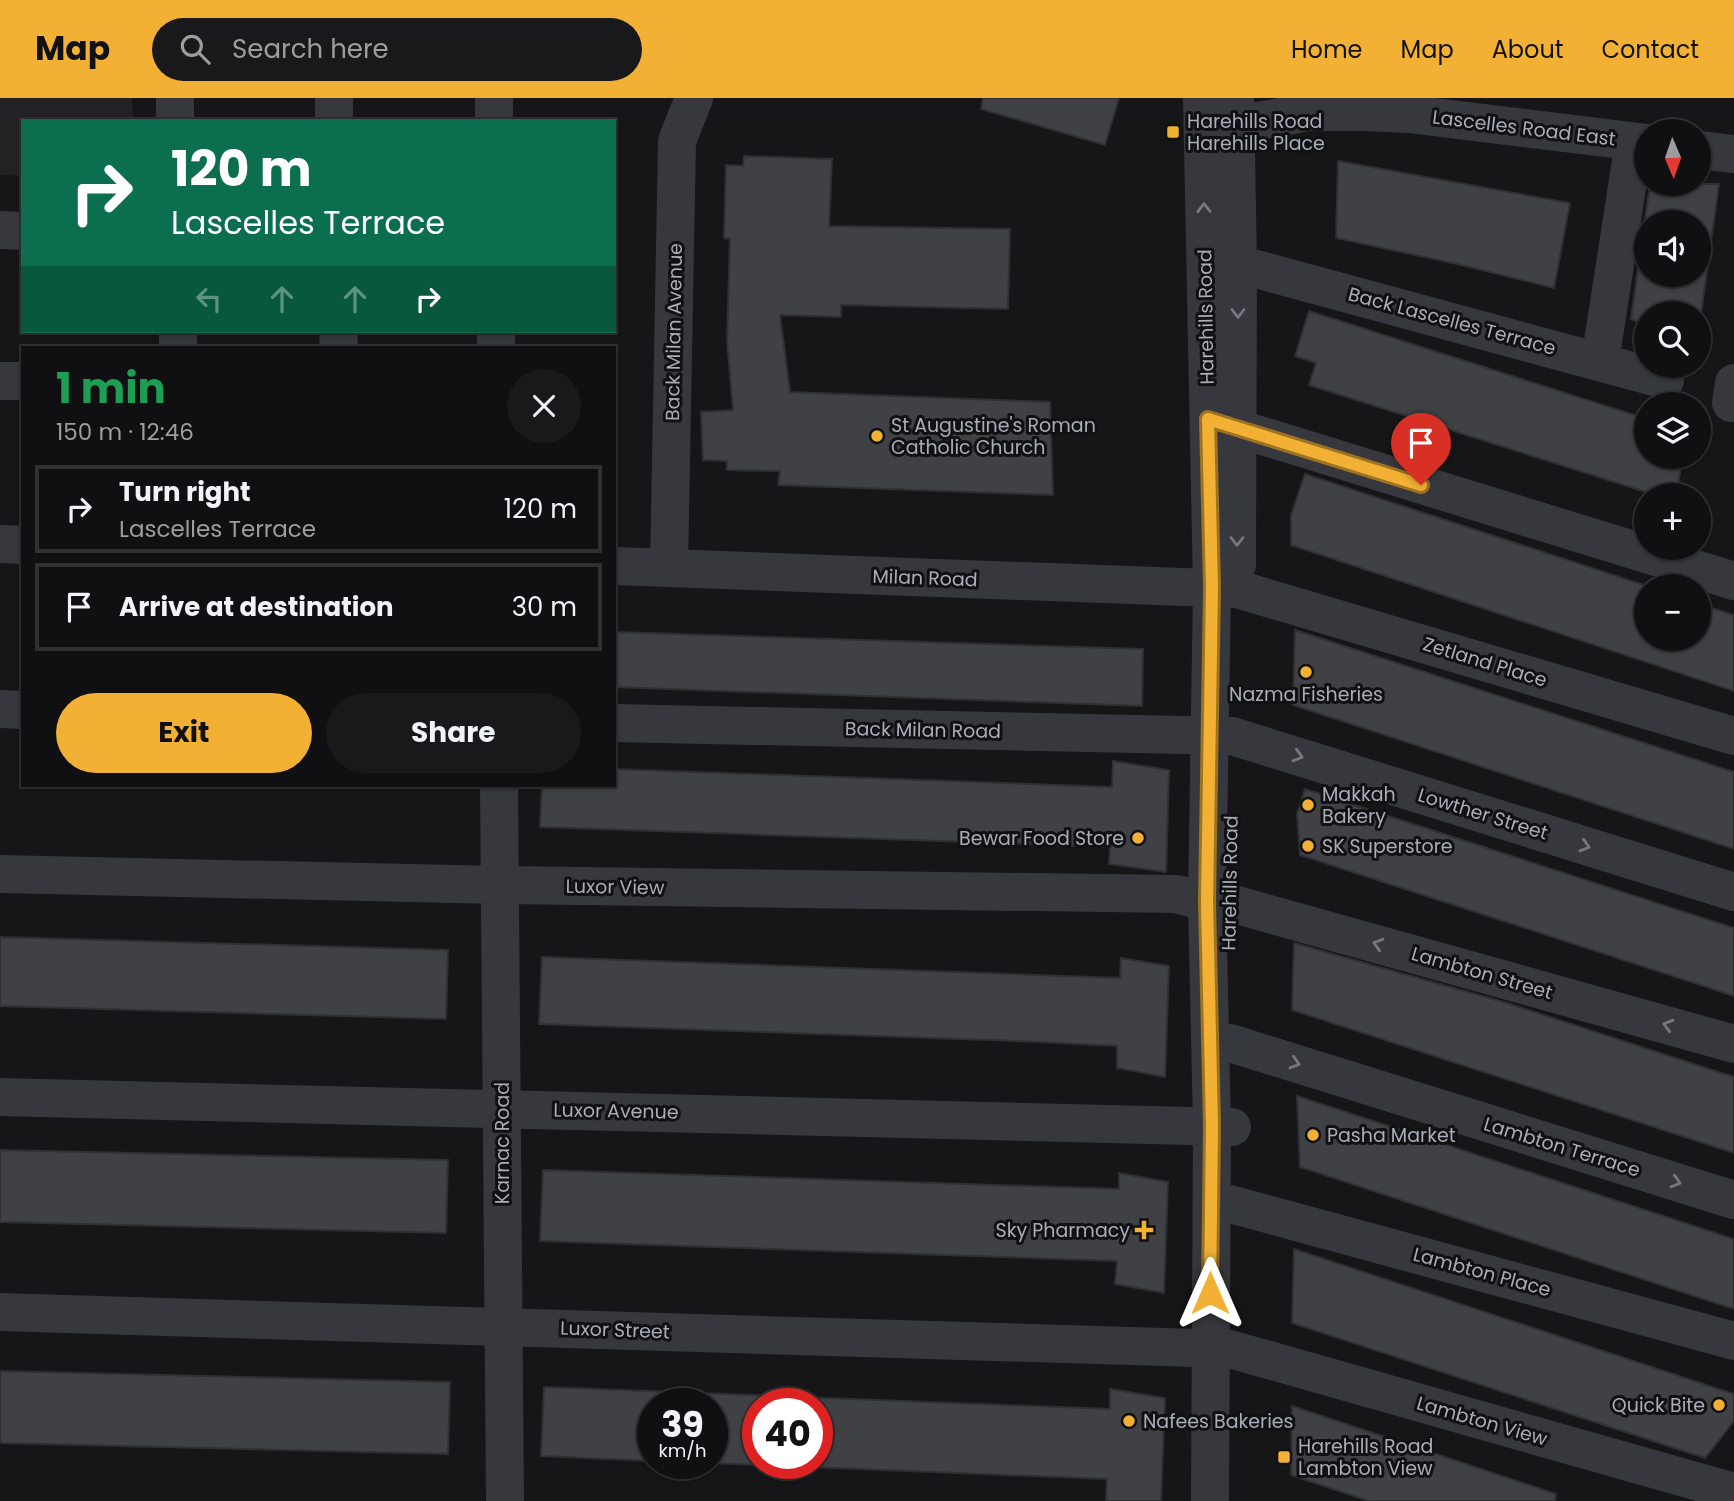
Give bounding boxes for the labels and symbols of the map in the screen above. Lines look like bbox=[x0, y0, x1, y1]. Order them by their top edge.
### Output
street label: Lascelles Road East bbox=[1431, 103, 1617, 153]
place label: Harehills Road Harehills Place bbox=[1187, 108, 1325, 157]
north arrow bbox=[1634, 119, 1712, 196]
marker: Harehills Road Harehills Place bbox=[1165, 124, 1181, 140]
one-way arrow bbox=[1196, 202, 1212, 213]
street label: Back Milan Avenue bbox=[659, 243, 689, 421]
street label: Harehills Road bbox=[1191, 249, 1221, 385]
street label: Back Lascelles Terrace bbox=[1345, 280, 1559, 362]
one-way arrow bbox=[1230, 308, 1246, 319]
place label: St Augustine's Roman Catholic Church bbox=[891, 412, 1096, 461]
pin bbox=[1391, 413, 1451, 485]
marker: St Augustine's Roman Catholic Church bbox=[869, 428, 885, 444]
one-way arrow bbox=[1229, 536, 1245, 546]
street label: Milan Road bbox=[872, 563, 978, 593]
street label: Zetland Place bbox=[1420, 630, 1550, 694]
marker: Nazma Fisheries bbox=[1298, 664, 1314, 680]
place label: Nazma Fisheries bbox=[1229, 681, 1383, 708]
street label: Back Milan Road bbox=[845, 715, 1001, 745]
one-way arrow bbox=[1291, 748, 1303, 762]
place label: Makkah Bakery bbox=[1322, 781, 1396, 830]
street label: Lowther Street bbox=[1415, 781, 1551, 847]
marker: Makkah Bakery bbox=[1300, 797, 1316, 813]
street label: Harehills Road bbox=[1215, 815, 1245, 951]
place label: Bewar Food Store bbox=[959, 825, 1124, 852]
marker: Bewar Food Store bbox=[1130, 830, 1146, 846]
place label: SK Superstore bbox=[1322, 833, 1453, 860]
one-way arrow bbox=[1579, 837, 1591, 852]
marker: SK Superstore bbox=[1300, 838, 1316, 854]
street label: Luxor View bbox=[565, 873, 665, 901]
one-way arrow bbox=[1373, 938, 1385, 953]
street label: Lambton Street bbox=[1408, 940, 1556, 1006]
one-way arrow bbox=[1662, 1019, 1674, 1034]
one-way arrow bbox=[1288, 1055, 1300, 1070]
street label: Karnac Road bbox=[489, 1082, 516, 1204]
street label: Luxor Avenue bbox=[553, 1096, 679, 1126]
street label: Lambton Terrace bbox=[1481, 1110, 1643, 1184]
place label: Pasha Market bbox=[1327, 1122, 1456, 1149]
marker: Pasha Market bbox=[1305, 1127, 1321, 1143]
one-way arrow bbox=[1669, 1174, 1681, 1188]
place label: Sky Pharmacy bbox=[996, 1217, 1130, 1244]
marker: Sky Pharmacy bbox=[1136, 1222, 1152, 1238]
street label: Lambton Place bbox=[1410, 1241, 1554, 1303]
position arrow bbox=[1173, 1256, 1247, 1330]
street label: Luxor Street bbox=[560, 1315, 670, 1345]
speed limit sign: 40 bbox=[742, 1388, 833, 1479]
street label: Lambton View bbox=[1414, 1389, 1551, 1453]
place label: Quick Bite bbox=[1612, 1392, 1705, 1419]
marker: Quick Bite bbox=[1711, 1397, 1727, 1413]
place label: Nafees Bakeries bbox=[1143, 1408, 1294, 1435]
marker: Nafees Bakeries bbox=[1121, 1413, 1137, 1429]
place label: Harehills Road Lambton View bbox=[1298, 1433, 1433, 1482]
marker: Harehills Road Lambton View bbox=[1276, 1449, 1292, 1465]

